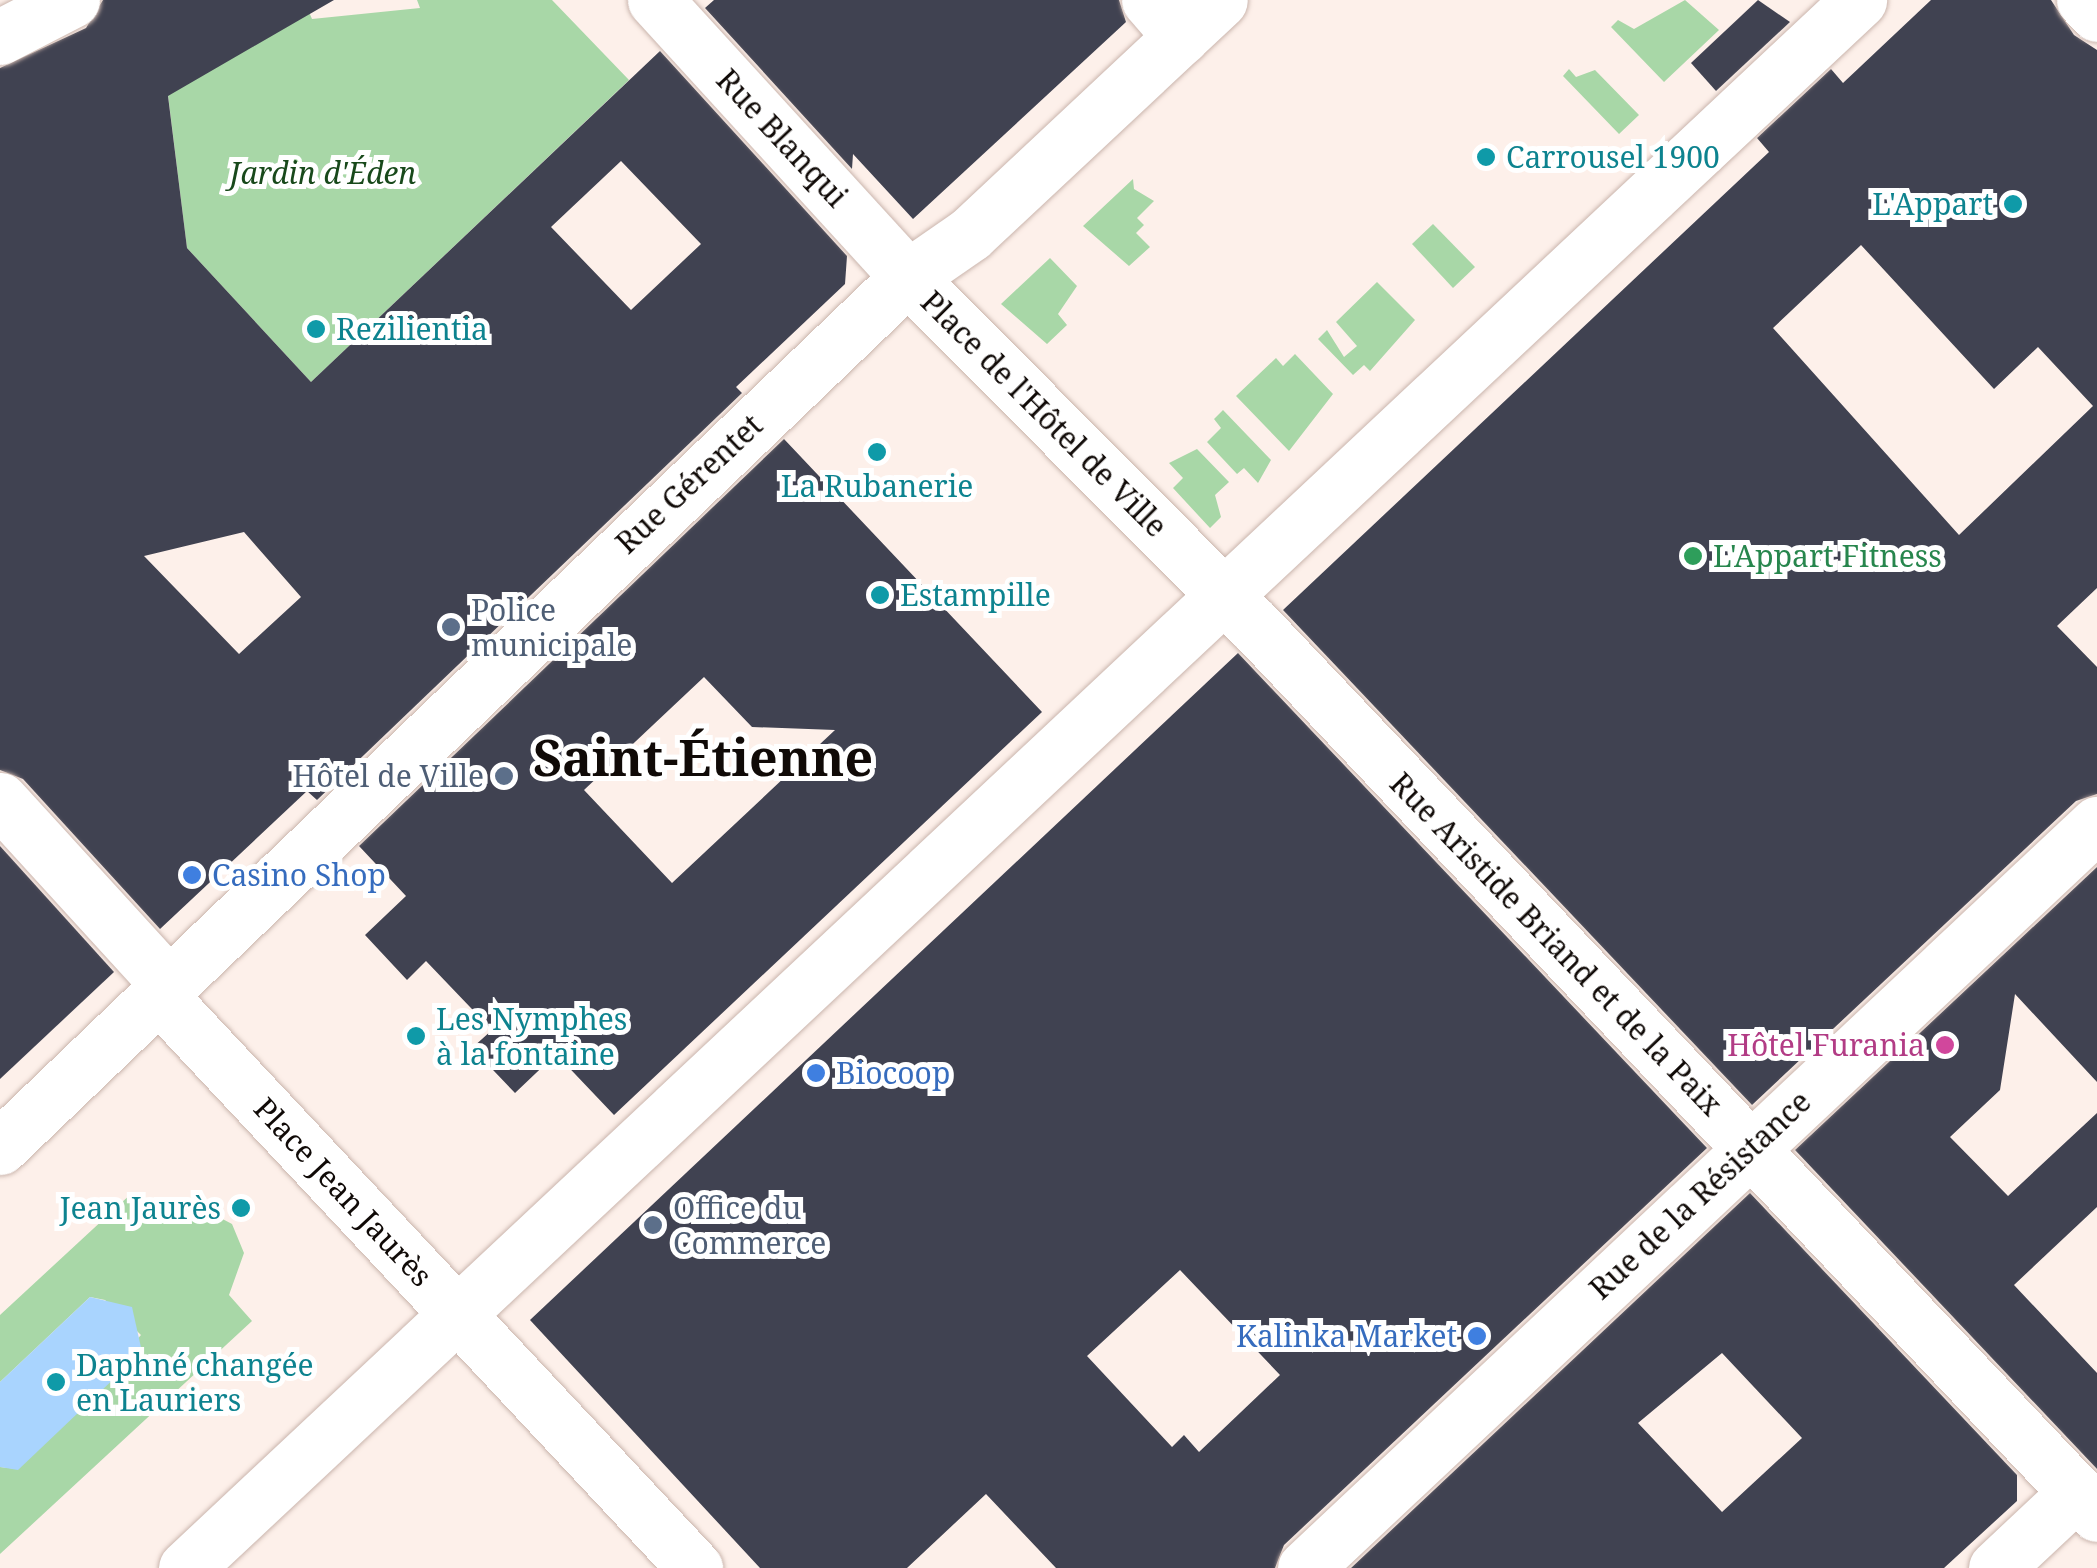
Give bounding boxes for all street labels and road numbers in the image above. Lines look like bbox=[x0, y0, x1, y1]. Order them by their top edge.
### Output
street label: Rue Blanqui bbox=[709, 62, 855, 214]
street label: Place de l'Hôtel de Ville bbox=[914, 284, 1174, 544]
street label: Rue Gérentet bbox=[608, 407, 770, 561]
street label: Rue Aristide Briand et de la Paix bbox=[1383, 765, 1729, 1123]
street label: Rue de la Résistance bbox=[1582, 1083, 1818, 1307]
street label: Place Jean Jaurès bbox=[247, 1090, 439, 1294]

